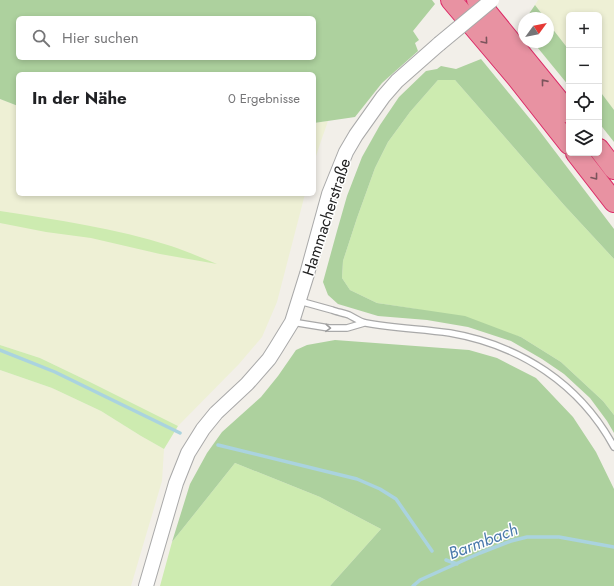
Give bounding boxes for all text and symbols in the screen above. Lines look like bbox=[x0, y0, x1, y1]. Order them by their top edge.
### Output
north arrow bbox=[518, 12, 554, 48]
map controls bbox=[566, 12, 602, 156]
button: + bbox=[566, 12, 602, 48]
search box bbox=[16, 16, 316, 60]
icon: search bbox=[30, 27, 52, 49]
text: Hier suchen bbox=[62, 27, 139, 49]
one-way arrow bbox=[481, 36, 488, 43]
button: − bbox=[566, 48, 602, 84]
one-way arrow bbox=[542, 80, 549, 87]
button: locate bbox=[566, 84, 602, 120]
text: In der Nähe bbox=[32, 86, 127, 110]
text: 0 Ergebnisse bbox=[228, 89, 300, 108]
button: layers bbox=[566, 120, 602, 156]
street label: Hammacherstraße bbox=[297, 155, 356, 279]
one-way arrow bbox=[591, 173, 598, 180]
one-way arrow bbox=[325, 323, 331, 332]
water label: Barmbach bbox=[445, 517, 521, 565]

